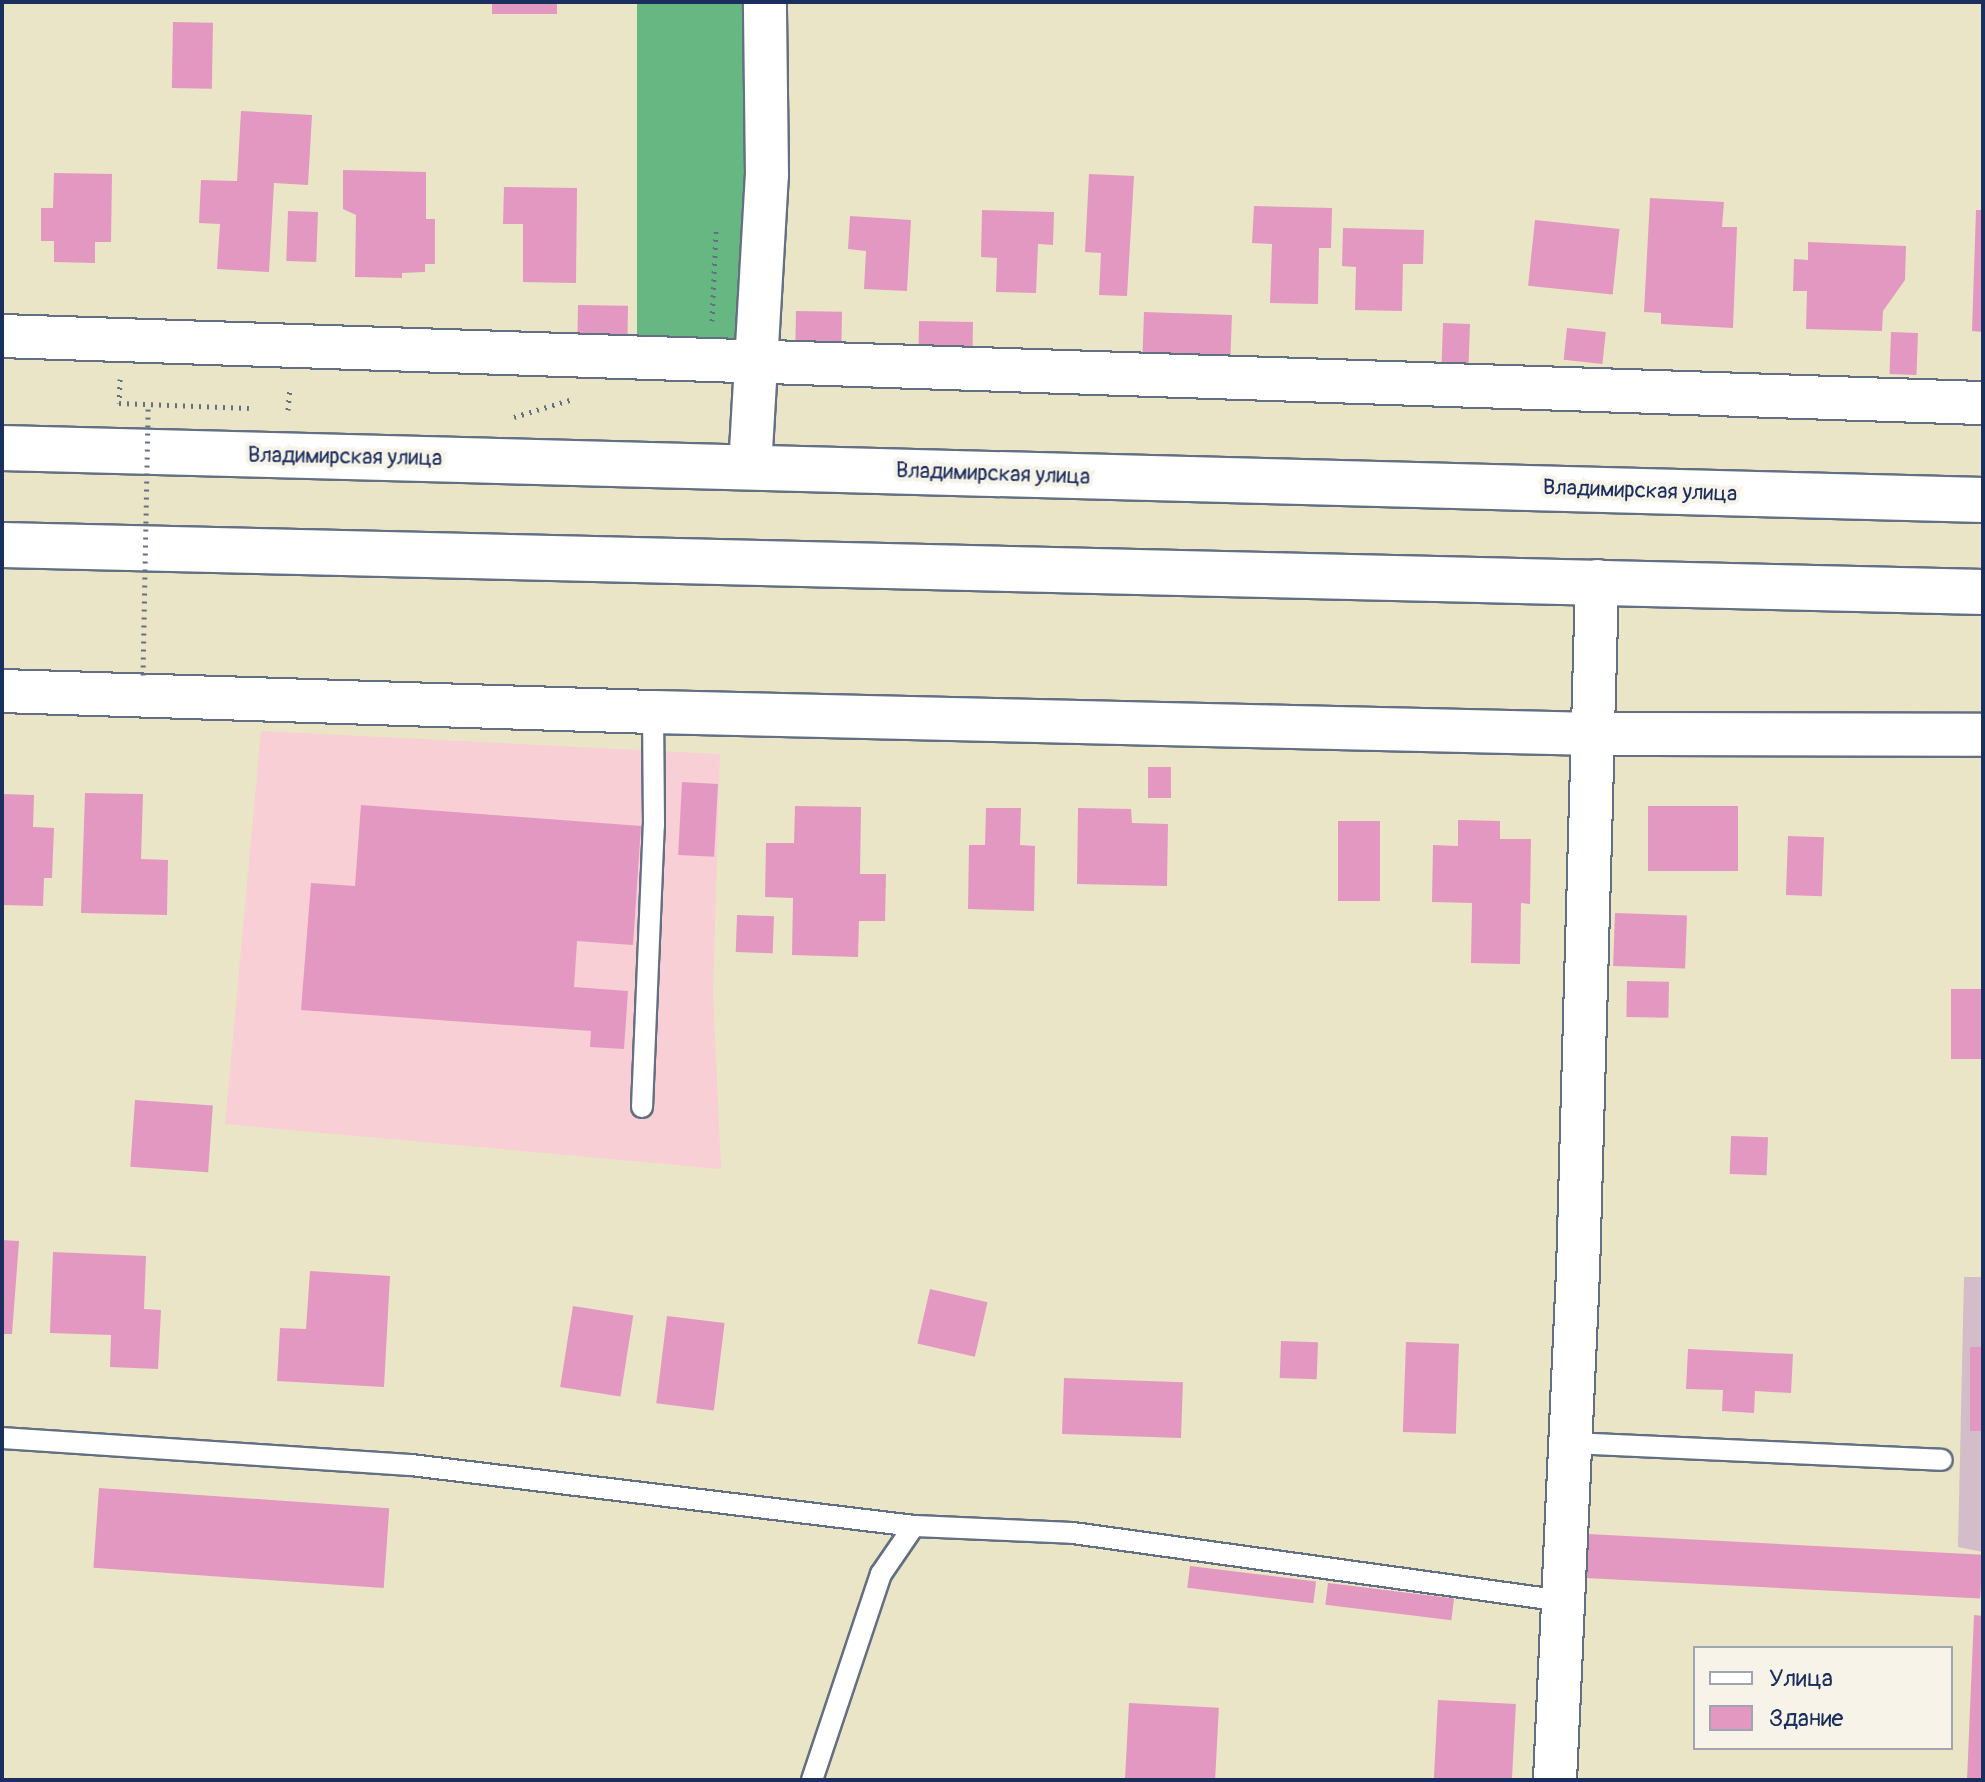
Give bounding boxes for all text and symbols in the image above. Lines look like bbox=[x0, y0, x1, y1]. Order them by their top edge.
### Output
street label: Владимирская улица bbox=[248, 442, 442, 472]
street label: Владимирская улица bbox=[895, 457, 1091, 491]
street label: Владимирская улица bbox=[1542, 474, 1738, 508]
legend bbox=[1693, 1646, 1953, 1750]
text: Улица bbox=[1769, 1664, 1833, 1693]
text: Здание bbox=[1769, 1704, 1843, 1733]

